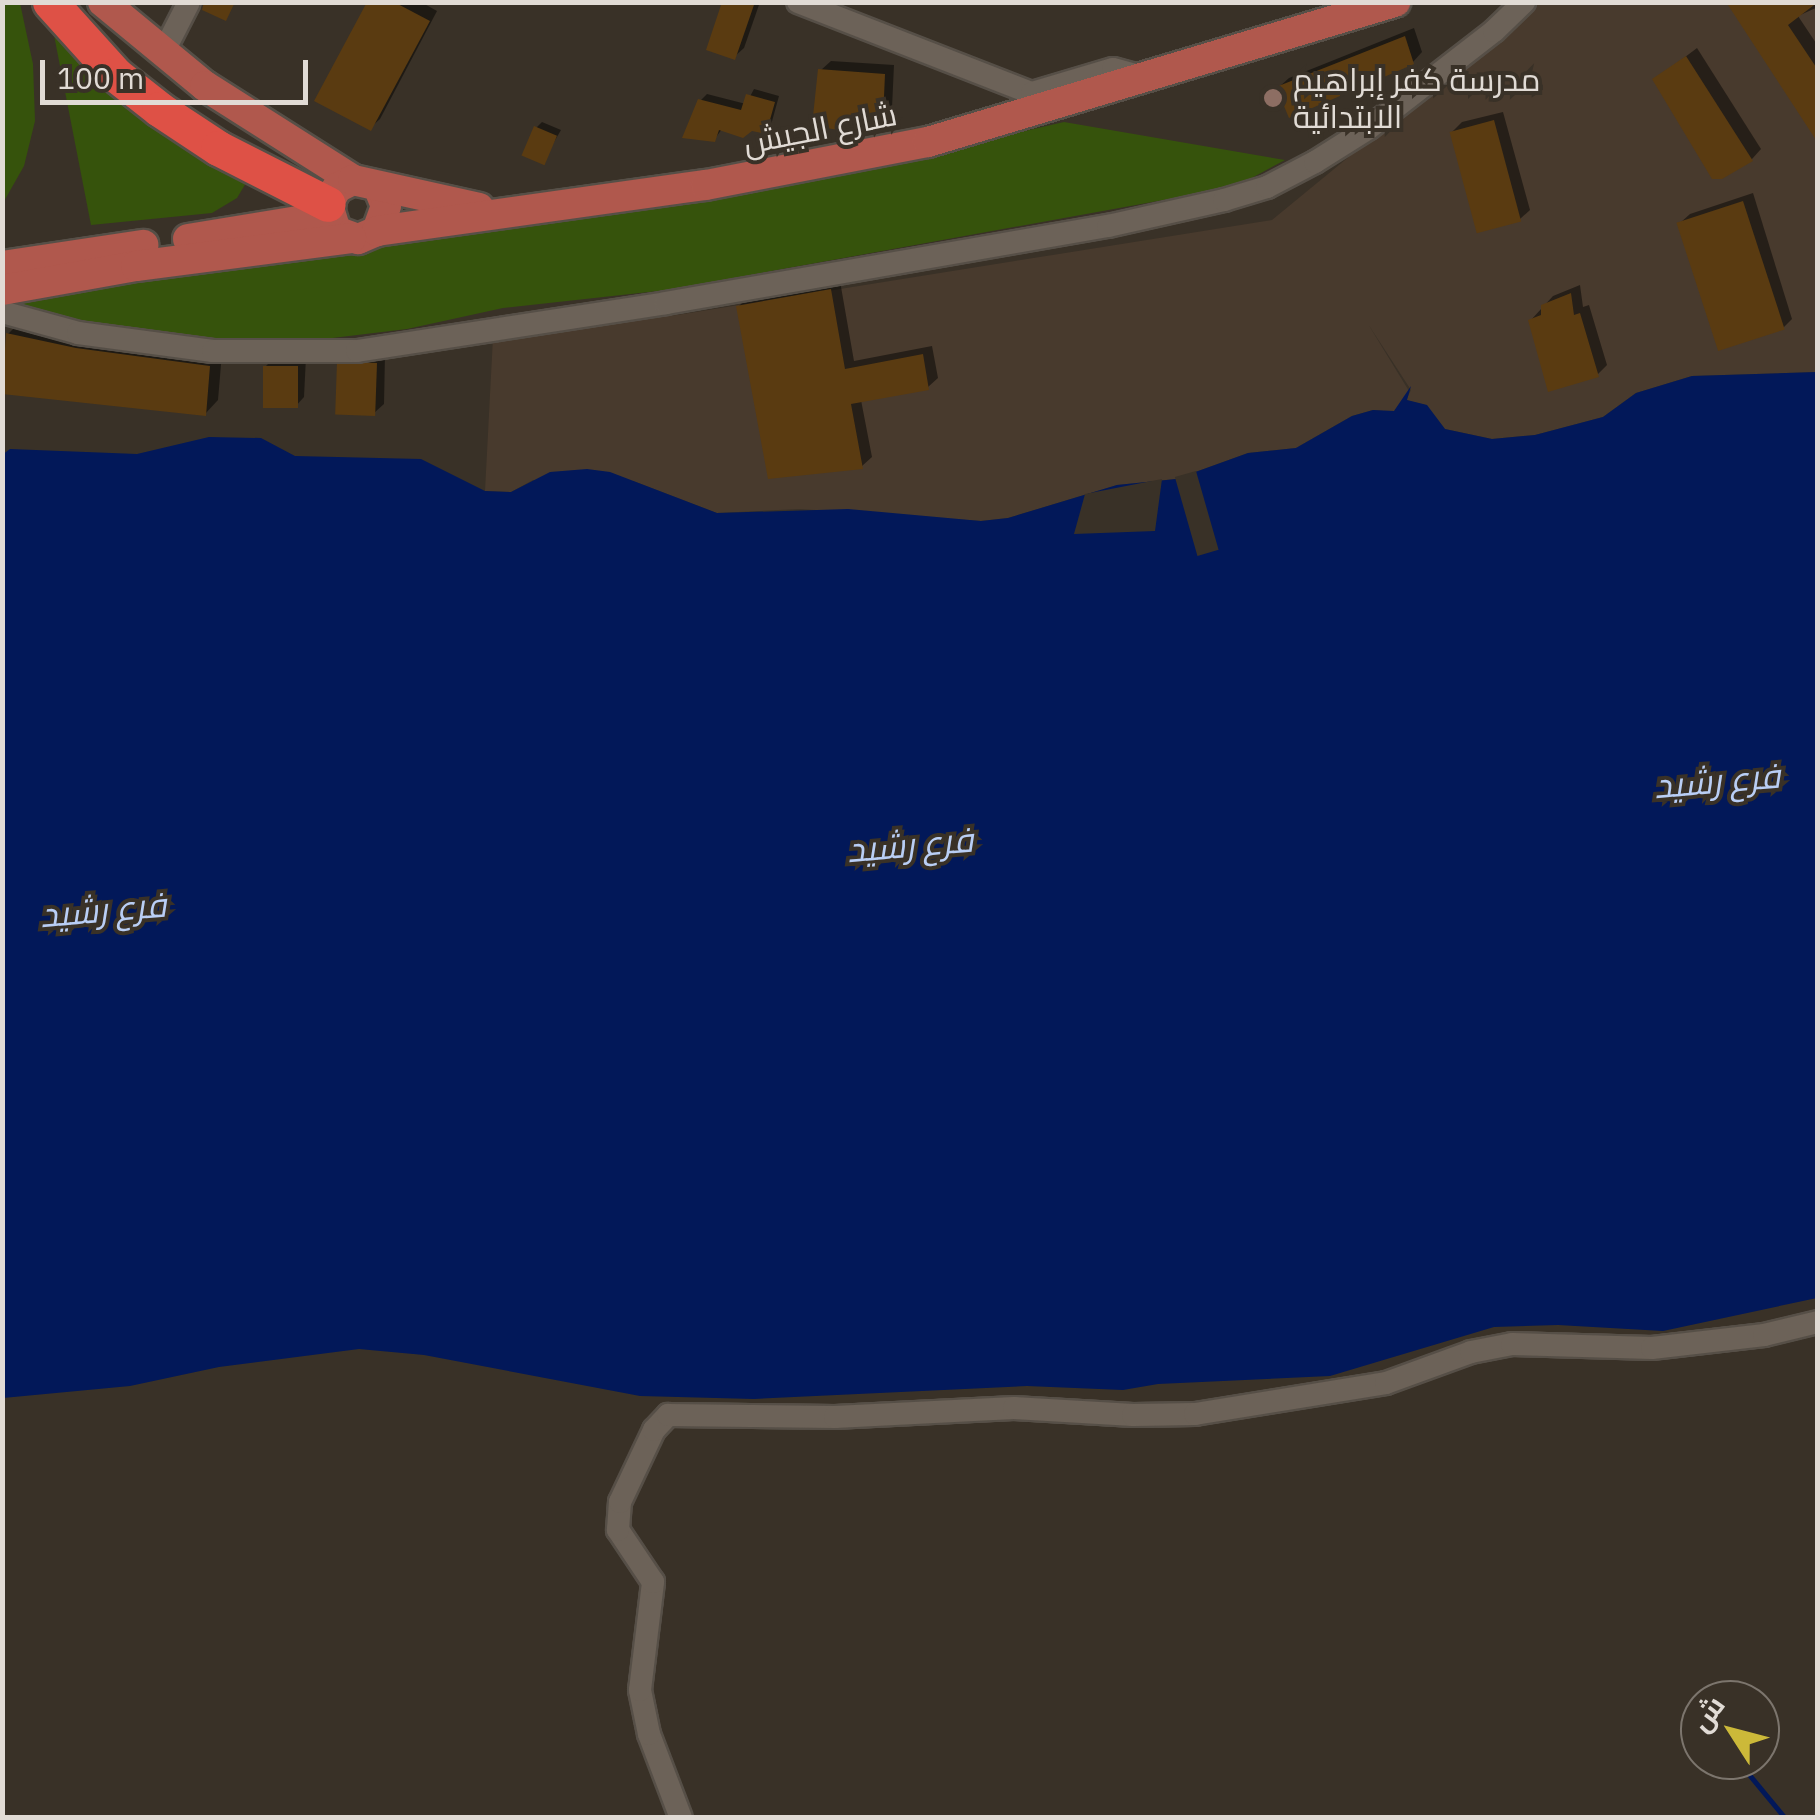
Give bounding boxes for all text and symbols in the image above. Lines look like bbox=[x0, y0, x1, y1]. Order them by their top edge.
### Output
scale bar bbox=[45, 40, 312, 102]
text: 100 m bbox=[57, 58, 144, 97]
place label: مدرسة كفر إبراهيم الابتدائية bbox=[1293, 61, 1541, 136]
marker: مدرسة كفر إبراهيم الابتدائية bbox=[1262, 87, 1284, 109]
street label: شارع الجيش bbox=[740, 94, 900, 162]
water label: فرع رشيد bbox=[1652, 754, 1782, 806]
water label: فرع رشيد bbox=[845, 818, 975, 870]
water label: فرع رشيد bbox=[38, 883, 168, 935]
north arrow bbox=[1680, 1680, 1780, 1780]
text: ش bbox=[1681, 1688, 1732, 1739]

